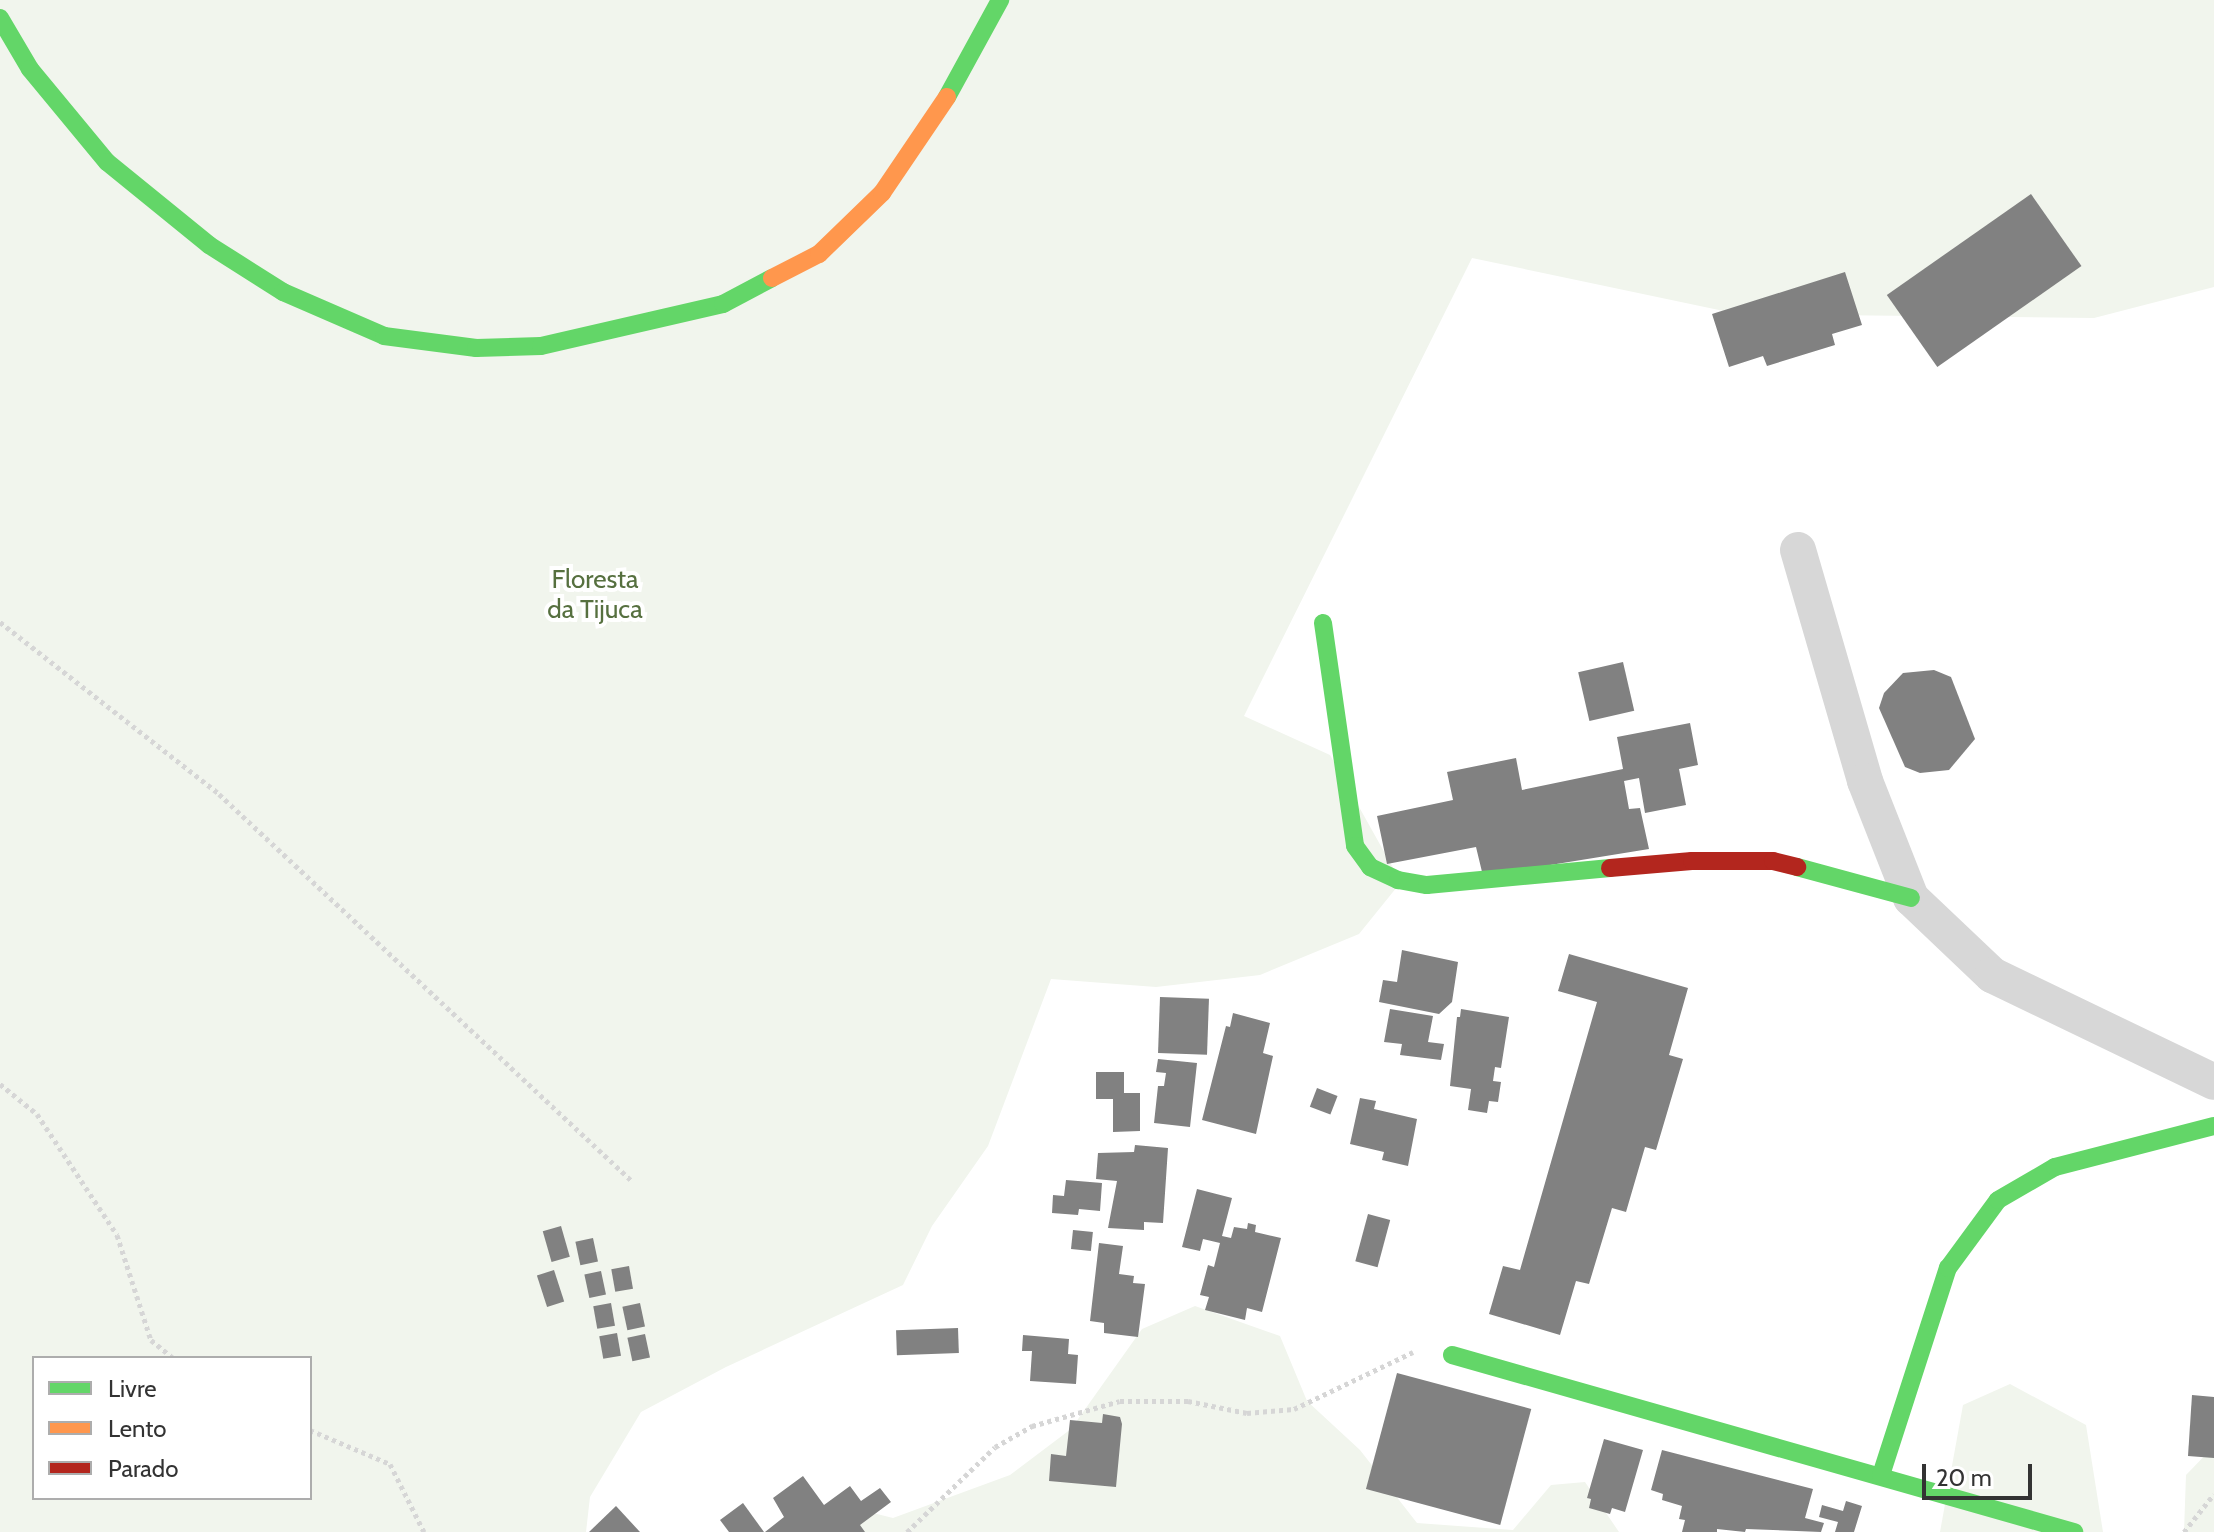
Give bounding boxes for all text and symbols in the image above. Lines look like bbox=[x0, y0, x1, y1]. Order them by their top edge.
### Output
park label: Floresta da Tijuca bbox=[547, 564, 643, 626]
legend bbox=[32, 1356, 312, 1500]
text: Livre bbox=[108, 1374, 156, 1403]
text: Lento bbox=[108, 1414, 167, 1443]
scale bar bbox=[1926, 1448, 2036, 1498]
text: Parado bbox=[108, 1454, 178, 1483]
text: 20 m bbox=[1936, 1463, 1992, 1492]

